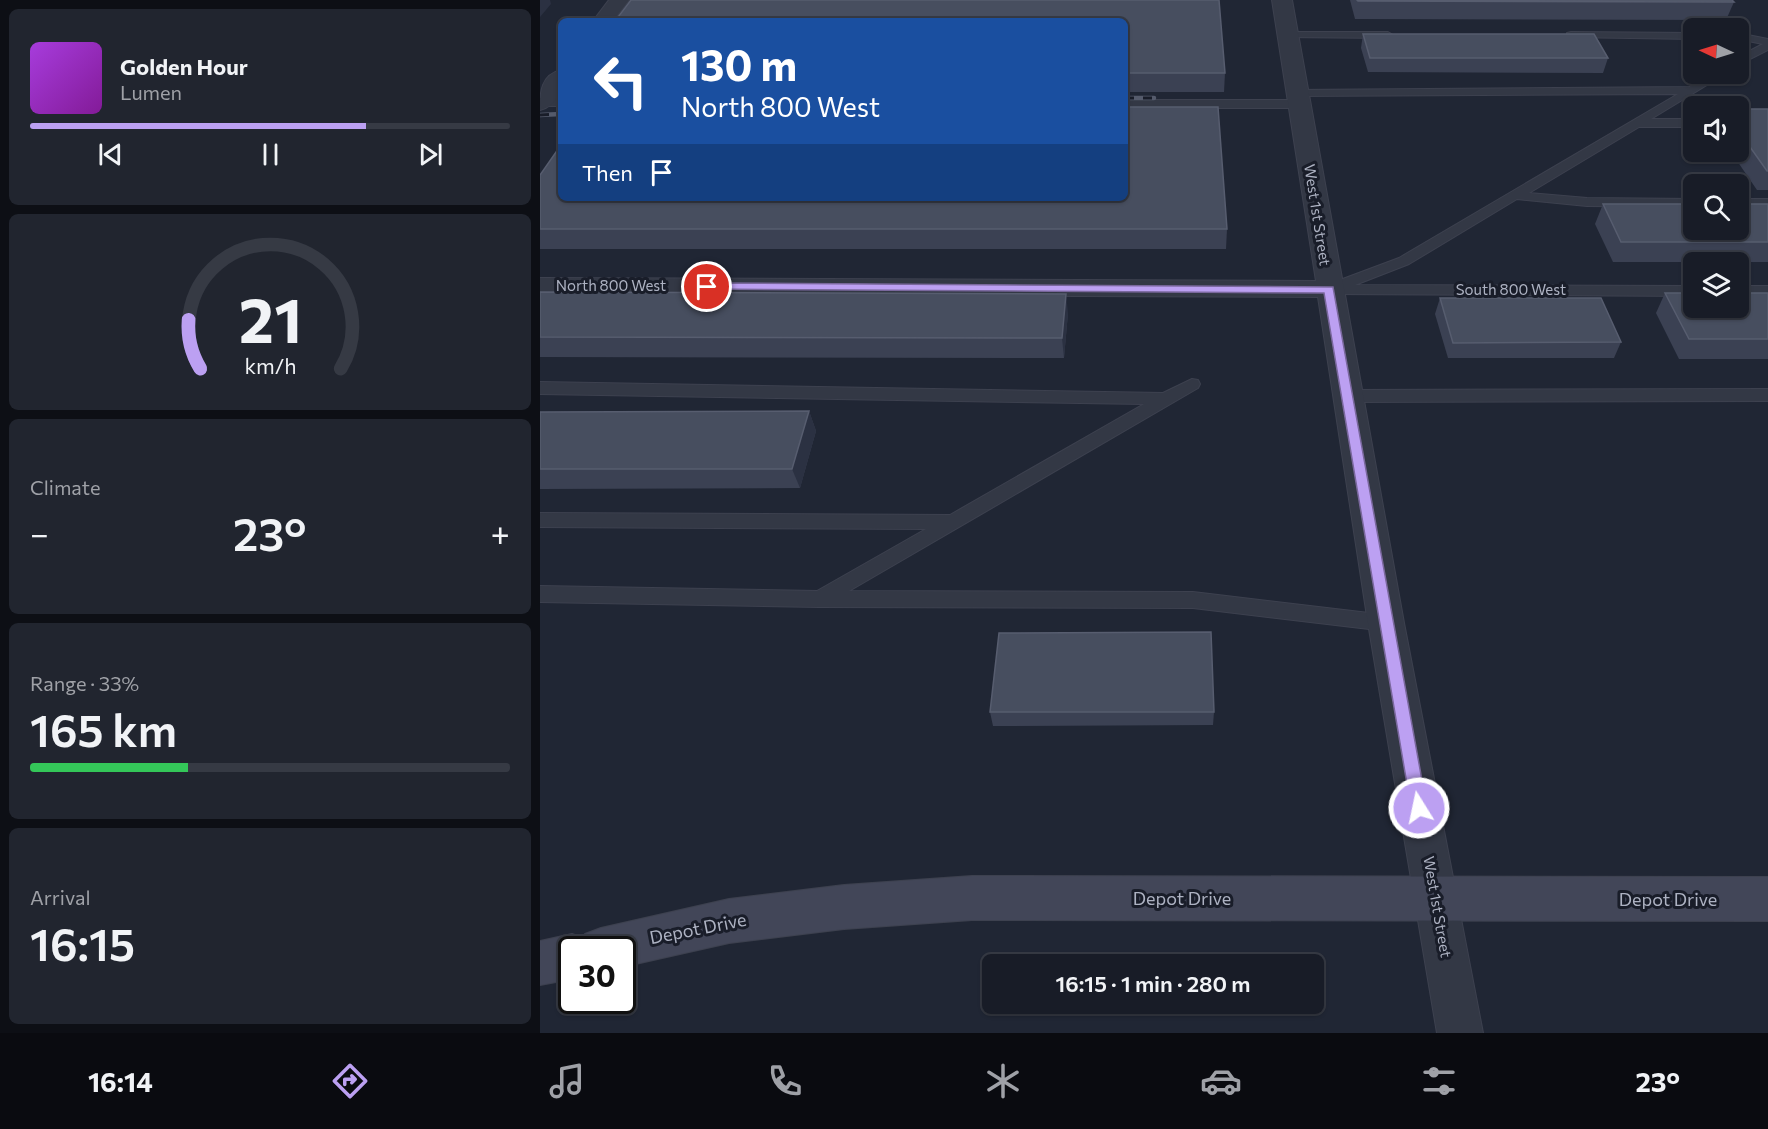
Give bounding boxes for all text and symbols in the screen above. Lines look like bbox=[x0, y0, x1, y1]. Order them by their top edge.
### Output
north arrow bbox=[1683, 18, 1749, 84]
map controls bbox=[1683, 18, 1749, 318]
text: 130 m bbox=[681, 38, 797, 90]
icon: left bbox=[582, 42, 660, 120]
text: Golden Hour bbox=[120, 53, 248, 80]
text: Lumen bbox=[120, 80, 182, 104]
text: North 800 West bbox=[681, 90, 880, 123]
button: sound bbox=[1683, 96, 1749, 162]
icon: previous bbox=[94, 138, 127, 171]
icon: pause bbox=[254, 138, 287, 171]
icon: next bbox=[414, 138, 447, 171]
icon: arrive bbox=[645, 156, 678, 189]
text: Then bbox=[582, 159, 633, 186]
street label: West 1st Street bbox=[1301, 163, 1335, 267]
button: search bbox=[1683, 174, 1749, 240]
button: layers bbox=[1683, 252, 1749, 318]
pin bbox=[681, 261, 732, 312]
icon: arrive bbox=[690, 270, 723, 303]
street label: North 800 West bbox=[556, 276, 666, 294]
text: 21 bbox=[238, 280, 302, 356]
street label: South 800 West bbox=[1456, 280, 1566, 298]
text: km/h bbox=[244, 352, 296, 378]
text: Climate bbox=[30, 475, 100, 499]
text: 23° bbox=[233, 505, 306, 560]
text: − bbox=[30, 512, 49, 553]
text: + bbox=[491, 512, 510, 553]
text: Range · 33% bbox=[30, 671, 139, 695]
text: 165 km bbox=[30, 701, 177, 756]
position arrow bbox=[1387, 776, 1451, 840]
street label: West 1st Street bbox=[1420, 855, 1456, 959]
text: Arrival bbox=[30, 885, 91, 909]
street label: Depot Drive bbox=[1133, 887, 1231, 909]
street label: Depot Drive bbox=[1619, 888, 1717, 910]
street label: Depot Drive bbox=[647, 908, 748, 948]
text: 16:15 bbox=[30, 915, 135, 970]
speed limit sign: 30 bbox=[558, 936, 636, 1014]
text: 16:15 · 1 min · 280 m bbox=[1055, 970, 1251, 997]
icon: directions bbox=[329, 1060, 371, 1102]
icon: music bbox=[546, 1060, 588, 1102]
icon: phone bbox=[764, 1060, 806, 1102]
icon: climate bbox=[982, 1060, 1024, 1102]
icon: car bbox=[1200, 1060, 1242, 1102]
icon: filters bbox=[1418, 1060, 1460, 1102]
text: 16:14 bbox=[88, 1065, 153, 1098]
text: 23° bbox=[1635, 1065, 1680, 1098]

